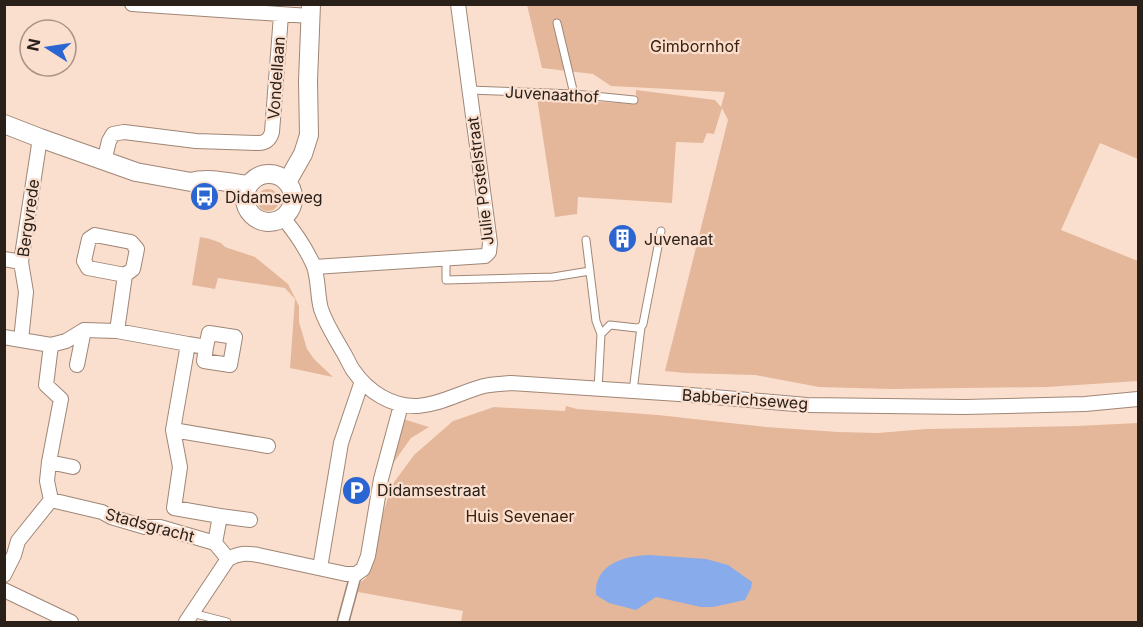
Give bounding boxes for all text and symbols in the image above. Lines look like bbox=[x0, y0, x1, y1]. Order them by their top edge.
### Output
north arrow bbox=[18, 18, 78, 78]
street label: Vondellaan bbox=[263, 36, 289, 120]
park label: Gimbornhof bbox=[650, 36, 740, 56]
text: N bbox=[22, 37, 44, 53]
street label: Juvenaathof bbox=[504, 82, 600, 106]
street label: Julie Postelstraat bbox=[462, 115, 498, 247]
street label: Bergvrede bbox=[13, 178, 43, 258]
bus stop icon: Didamseweg bbox=[188, 181, 220, 213]
place label: Didamseweg bbox=[225, 187, 323, 207]
building icon: Juvenaat bbox=[607, 223, 639, 255]
place label: Juvenaat bbox=[644, 229, 713, 249]
street label: Babberichseweg bbox=[681, 385, 809, 413]
parking icon: Didamsestraat bbox=[340, 474, 372, 506]
place label: Didamsestraat bbox=[377, 480, 486, 500]
street label: Stadsgracht bbox=[103, 504, 197, 546]
park label: Huis Sevenaer bbox=[465, 506, 575, 526]

